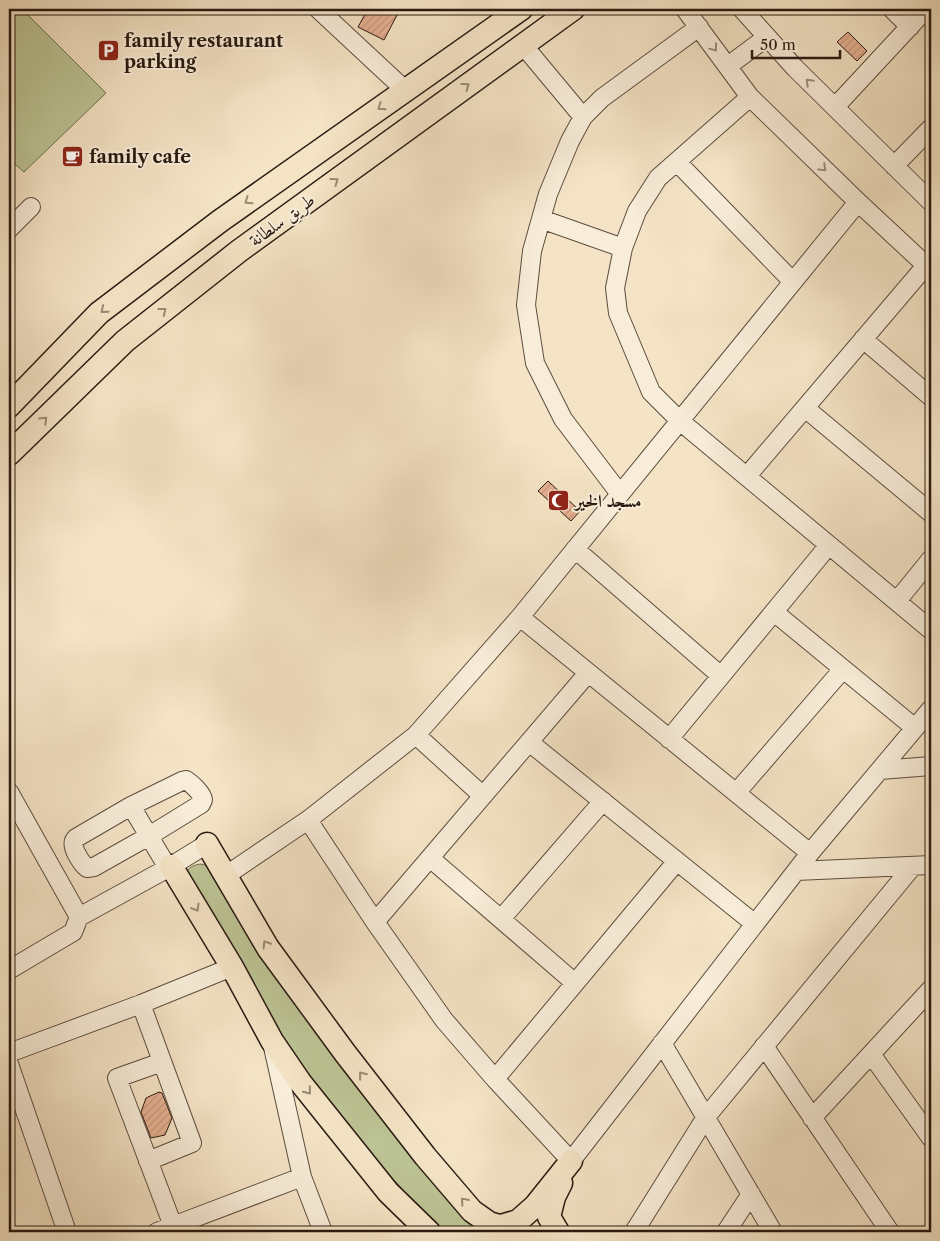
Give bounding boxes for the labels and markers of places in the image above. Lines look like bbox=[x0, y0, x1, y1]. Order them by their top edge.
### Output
place label: family restaurant parking bbox=[124, 30, 284, 73]
parking icon: family restaurant parking bbox=[96, 39, 120, 63]
cafe icon: family cafe bbox=[61, 145, 85, 169]
place label: family cafe bbox=[89, 146, 191, 168]
mosque icon: مسجد الخير bbox=[547, 489, 571, 513]
place label: مسجد الخير bbox=[573, 490, 642, 512]

